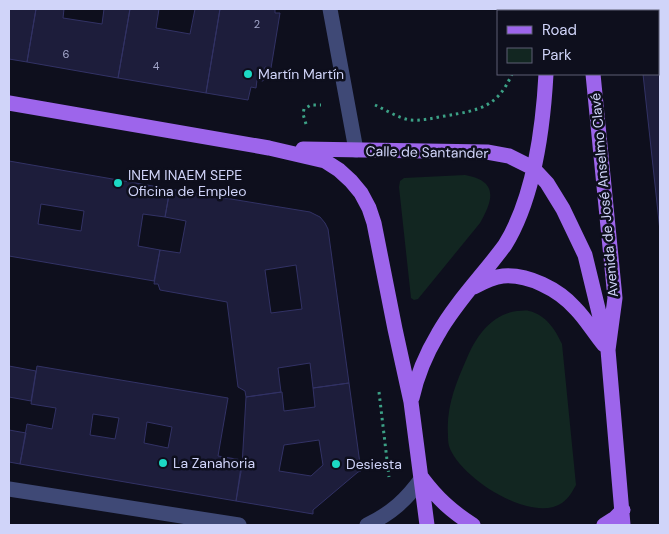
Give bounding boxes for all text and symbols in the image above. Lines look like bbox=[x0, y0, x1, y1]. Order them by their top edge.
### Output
legend bbox=[497, 10, 659, 75]
house number: 2 bbox=[254, 17, 260, 31]
text: Road bbox=[542, 20, 577, 40]
text: Park bbox=[542, 45, 572, 65]
house number: 6 bbox=[63, 47, 70, 61]
house number: 4 bbox=[153, 59, 160, 73]
place label: Martín Martín bbox=[258, 65, 344, 83]
marker: Martín Martín bbox=[242, 68, 254, 80]
street label: Avenida de José Anselmo Clavé bbox=[586, 92, 622, 298]
street label: Calle de Santander bbox=[365, 142, 489, 162]
place label: INEM INAEM SEPE Oficina de Empleo bbox=[128, 166, 246, 200]
marker: INEM INAEM SEPE Oficina de Empleo bbox=[112, 177, 124, 189]
place label: La Zanahoria bbox=[173, 454, 255, 472]
place label: Desiesta bbox=[346, 455, 402, 473]
marker: La Zanahoria bbox=[157, 457, 169, 469]
marker: Desiesta bbox=[330, 458, 342, 470]

